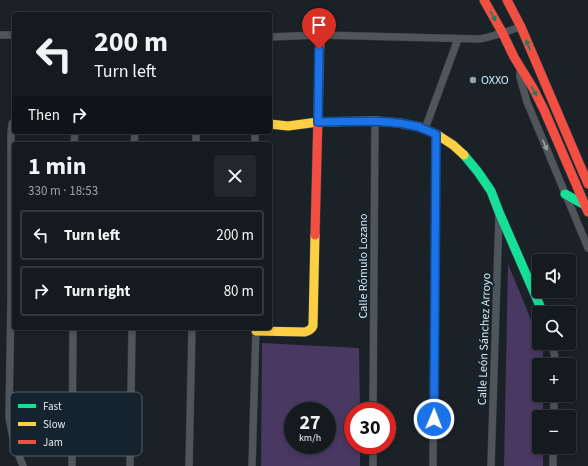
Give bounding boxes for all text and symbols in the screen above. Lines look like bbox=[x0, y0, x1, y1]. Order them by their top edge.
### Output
pin bbox=[302, 8, 336, 49]
one-way arrow bbox=[489, 10, 496, 22]
icon: arrive bbox=[308, 14, 330, 36]
text: 200 m bbox=[94, 22, 168, 62]
icon: left bbox=[28, 28, 80, 80]
one-way arrow bbox=[525, 38, 531, 50]
text: Turn left bbox=[94, 59, 156, 84]
place label: OXXO bbox=[481, 72, 509, 89]
marker: OXXO bbox=[468, 75, 478, 85]
one-way arrow bbox=[531, 85, 538, 97]
icon: right bbox=[68, 104, 90, 126]
text: Then bbox=[28, 105, 60, 126]
one-way arrow bbox=[542, 139, 548, 151]
text: 1 min bbox=[28, 149, 86, 184]
button: close bbox=[214, 155, 256, 197]
text: 330 m · 18:53 bbox=[28, 182, 98, 200]
street label: Calle Rómulo Lozano bbox=[355, 213, 372, 319]
icon: left bbox=[30, 224, 52, 246]
text: Turn left bbox=[64, 225, 120, 246]
text: 200 m bbox=[216, 225, 254, 246]
map controls bbox=[532, 254, 576, 454]
button: sound bbox=[532, 254, 576, 298]
street label: Calle León Sánchez Arroyo bbox=[474, 273, 495, 405]
icon: right bbox=[30, 280, 52, 302]
text: Turn right bbox=[64, 281, 130, 302]
text: 80 m bbox=[224, 281, 254, 302]
button: search bbox=[532, 306, 576, 350]
button: + bbox=[532, 358, 576, 402]
legend bbox=[10, 392, 142, 456]
position arrow bbox=[413, 398, 455, 440]
text: Fast bbox=[43, 399, 62, 414]
speed limit sign: 30 bbox=[344, 402, 396, 454]
text: 27 bbox=[299, 409, 321, 437]
button: − bbox=[532, 410, 576, 454]
text: Slow bbox=[43, 417, 66, 432]
text: km/h bbox=[299, 431, 321, 445]
text: Jam bbox=[43, 435, 63, 450]

